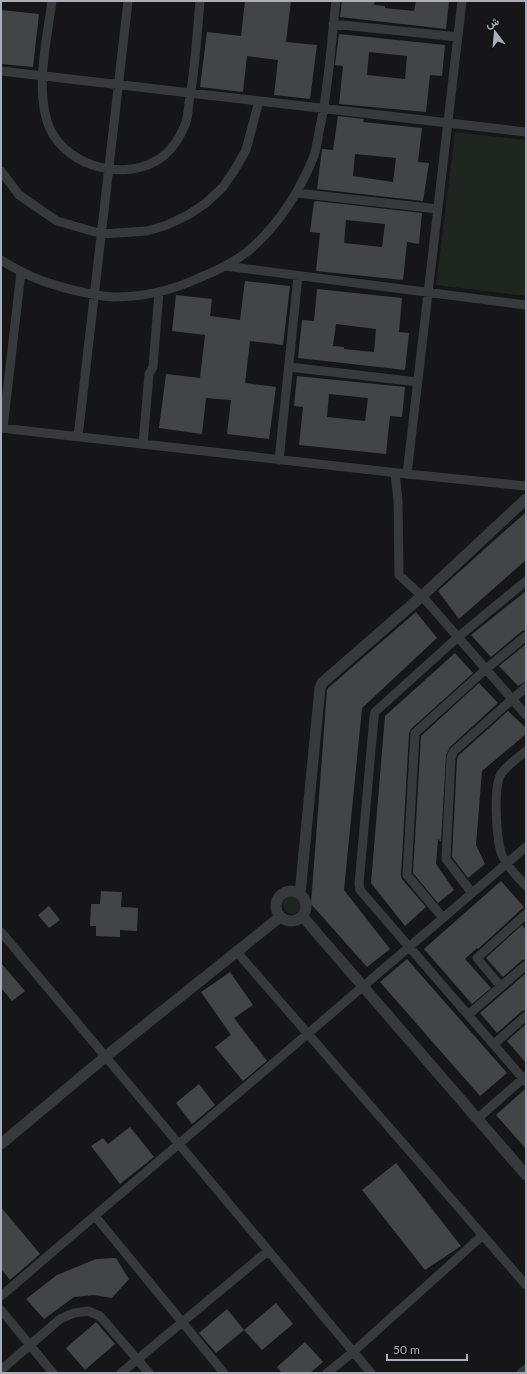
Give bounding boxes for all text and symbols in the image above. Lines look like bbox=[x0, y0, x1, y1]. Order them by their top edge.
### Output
north arrow bbox=[475, 12, 515, 52]
text: ش bbox=[484, 14, 501, 31]
scale bar bbox=[387, 1336, 467, 1362]
text: 50 m bbox=[393, 1342, 420, 1357]

